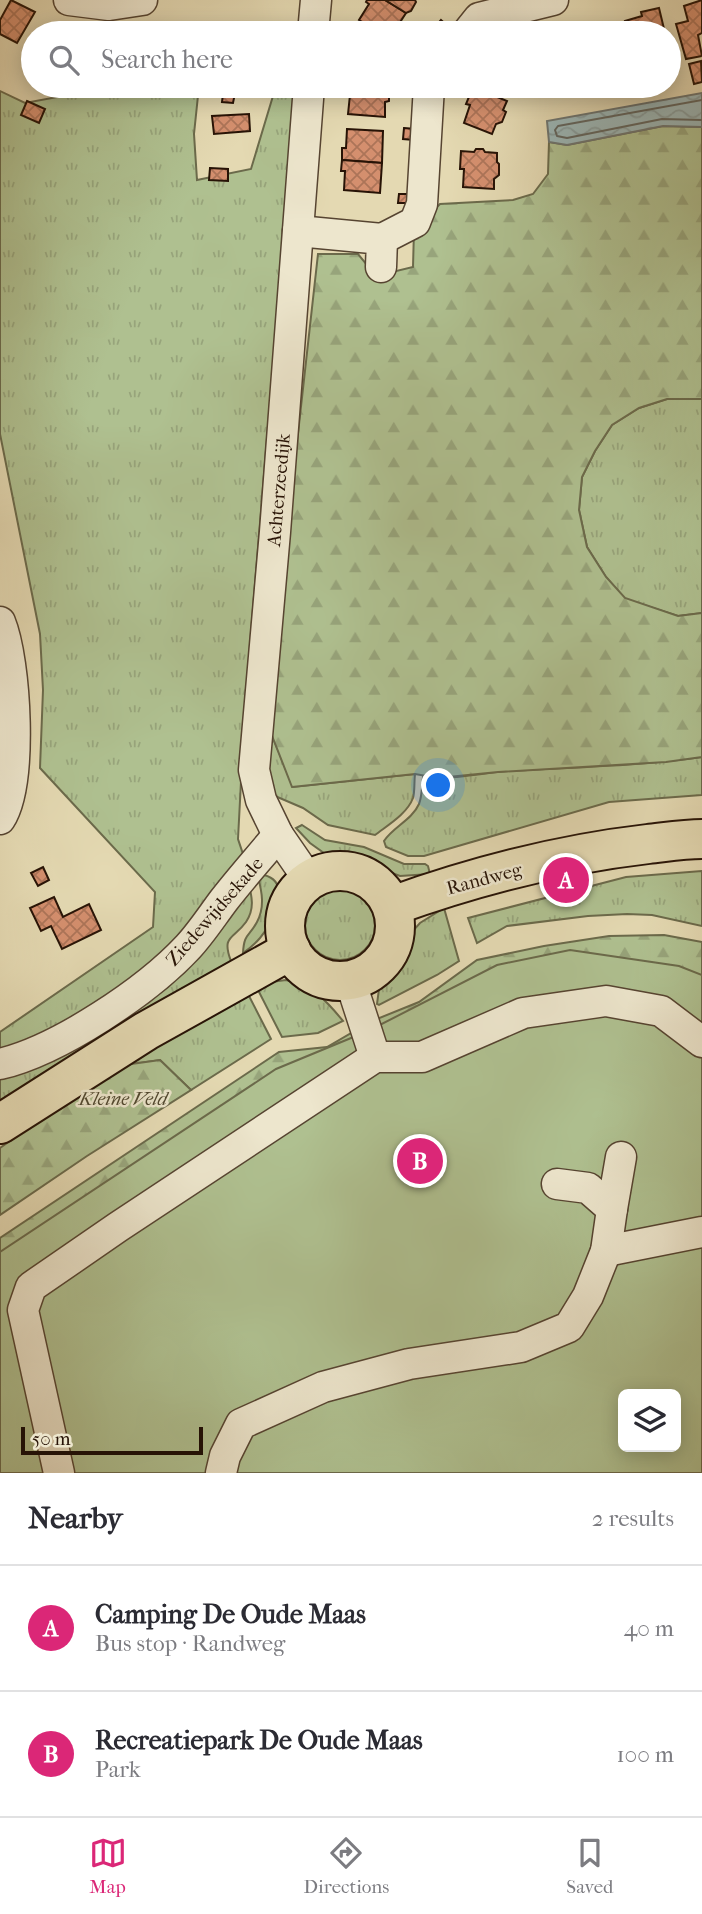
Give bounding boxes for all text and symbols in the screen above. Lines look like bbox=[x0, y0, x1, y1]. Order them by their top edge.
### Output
search box bbox=[21, 21, 681, 98]
icon: search bbox=[45, 41, 83, 79]
text: Search here bbox=[101, 44, 233, 75]
street label: Achterzeedijk bbox=[263, 433, 295, 548]
your location bbox=[421, 768, 455, 802]
street label: Ziedewijdsekade bbox=[162, 853, 268, 970]
pin: A bbox=[543, 854, 589, 906]
street label: Randweg bbox=[444, 858, 525, 900]
park label: Kleine Veld bbox=[77, 1088, 169, 1110]
pin: B bbox=[397, 1135, 443, 1187]
map controls bbox=[618, 1389, 681, 1452]
button: layers bbox=[618, 1389, 681, 1452]
scale bar bbox=[21, 1424, 203, 1456]
text: 50 m bbox=[32, 1428, 71, 1450]
text: Nearby bbox=[28, 1501, 123, 1536]
text: 2 results bbox=[592, 1505, 674, 1532]
text: Camping De Oude Maas bbox=[95, 1599, 366, 1630]
text: A bbox=[44, 1615, 58, 1642]
text: 40 m bbox=[624, 1615, 674, 1642]
text: Bus stop · Randweg bbox=[95, 1630, 285, 1657]
text: Recreatiepark De Oude Maas bbox=[95, 1725, 423, 1756]
text: B bbox=[44, 1741, 58, 1768]
text: 100 m bbox=[616, 1741, 674, 1768]
text: Park bbox=[95, 1756, 141, 1783]
tab: Map bbox=[89, 1834, 127, 1898]
tab: Directions bbox=[304, 1834, 389, 1898]
tab: Saved bbox=[566, 1834, 613, 1898]

